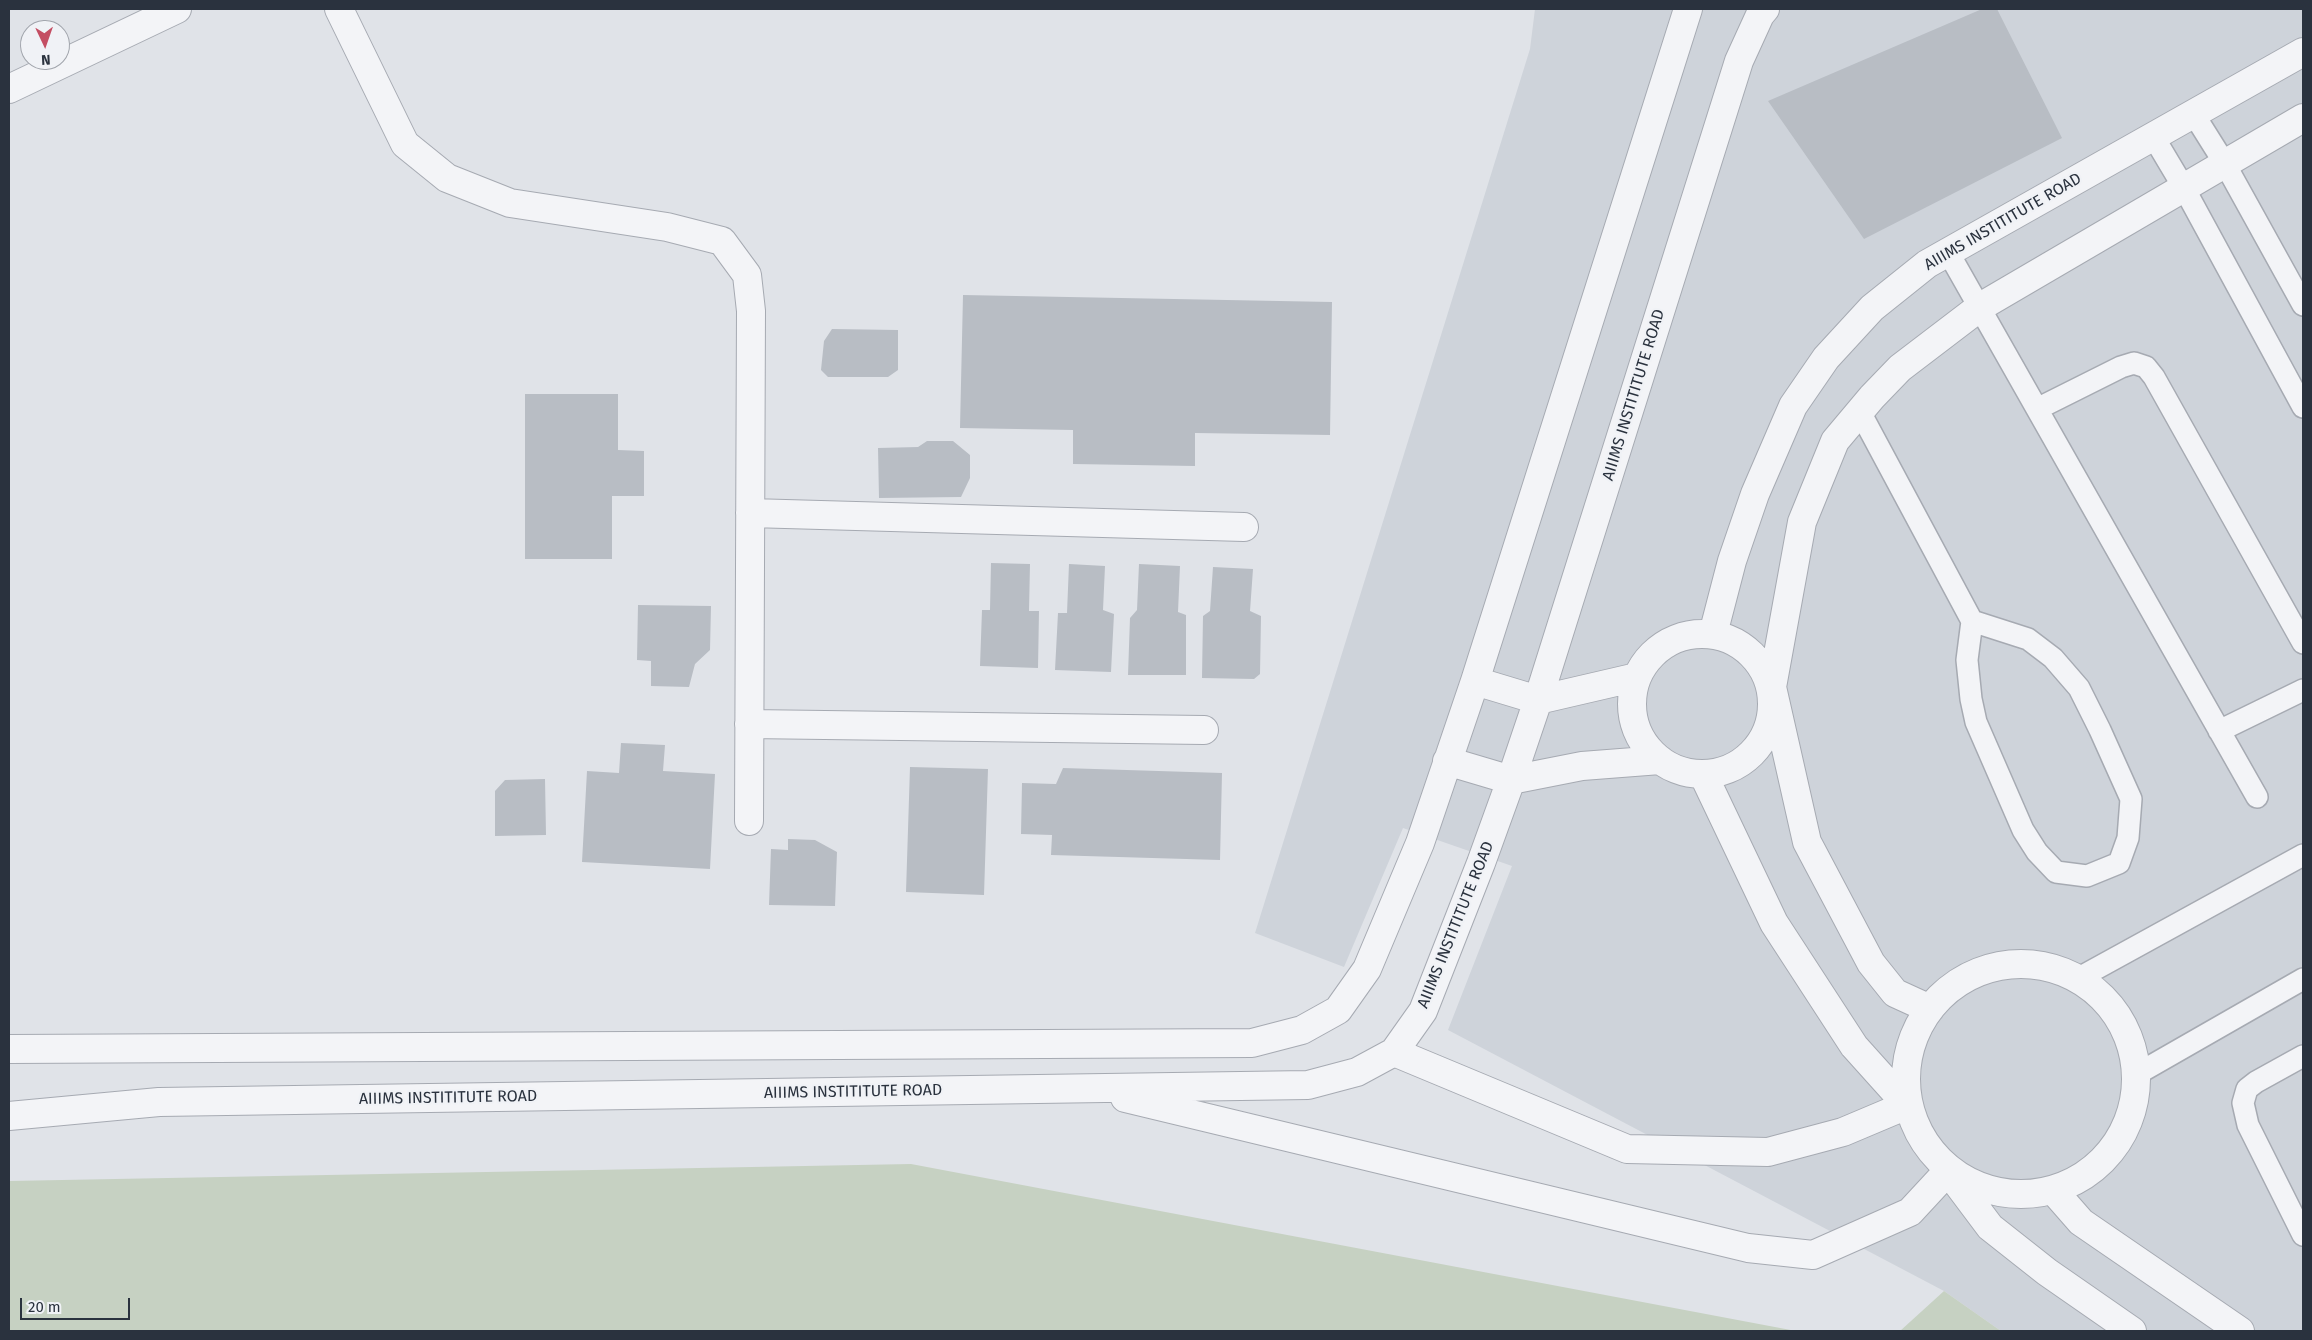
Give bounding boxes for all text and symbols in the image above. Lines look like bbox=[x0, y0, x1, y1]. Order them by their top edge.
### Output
north arrow bbox=[20, 20, 70, 70]
text: N bbox=[41, 51, 51, 68]
street label: AIIIMS INSTITITUTE ROAD bbox=[1921, 169, 2085, 275]
street label: AIIIMS INSTITITUTE ROAD bbox=[1599, 307, 1669, 483]
street label: AIIIMS INSTITITUTE ROAD bbox=[1414, 839, 1498, 1011]
street label: AIIIMS INSTITITUTE ROAD bbox=[764, 1081, 942, 1103]
street label: AIIIMS INSTITITUTE ROAD bbox=[359, 1087, 537, 1109]
scale bar bbox=[22, 1288, 132, 1320]
text: 20 m bbox=[28, 1298, 61, 1316]

